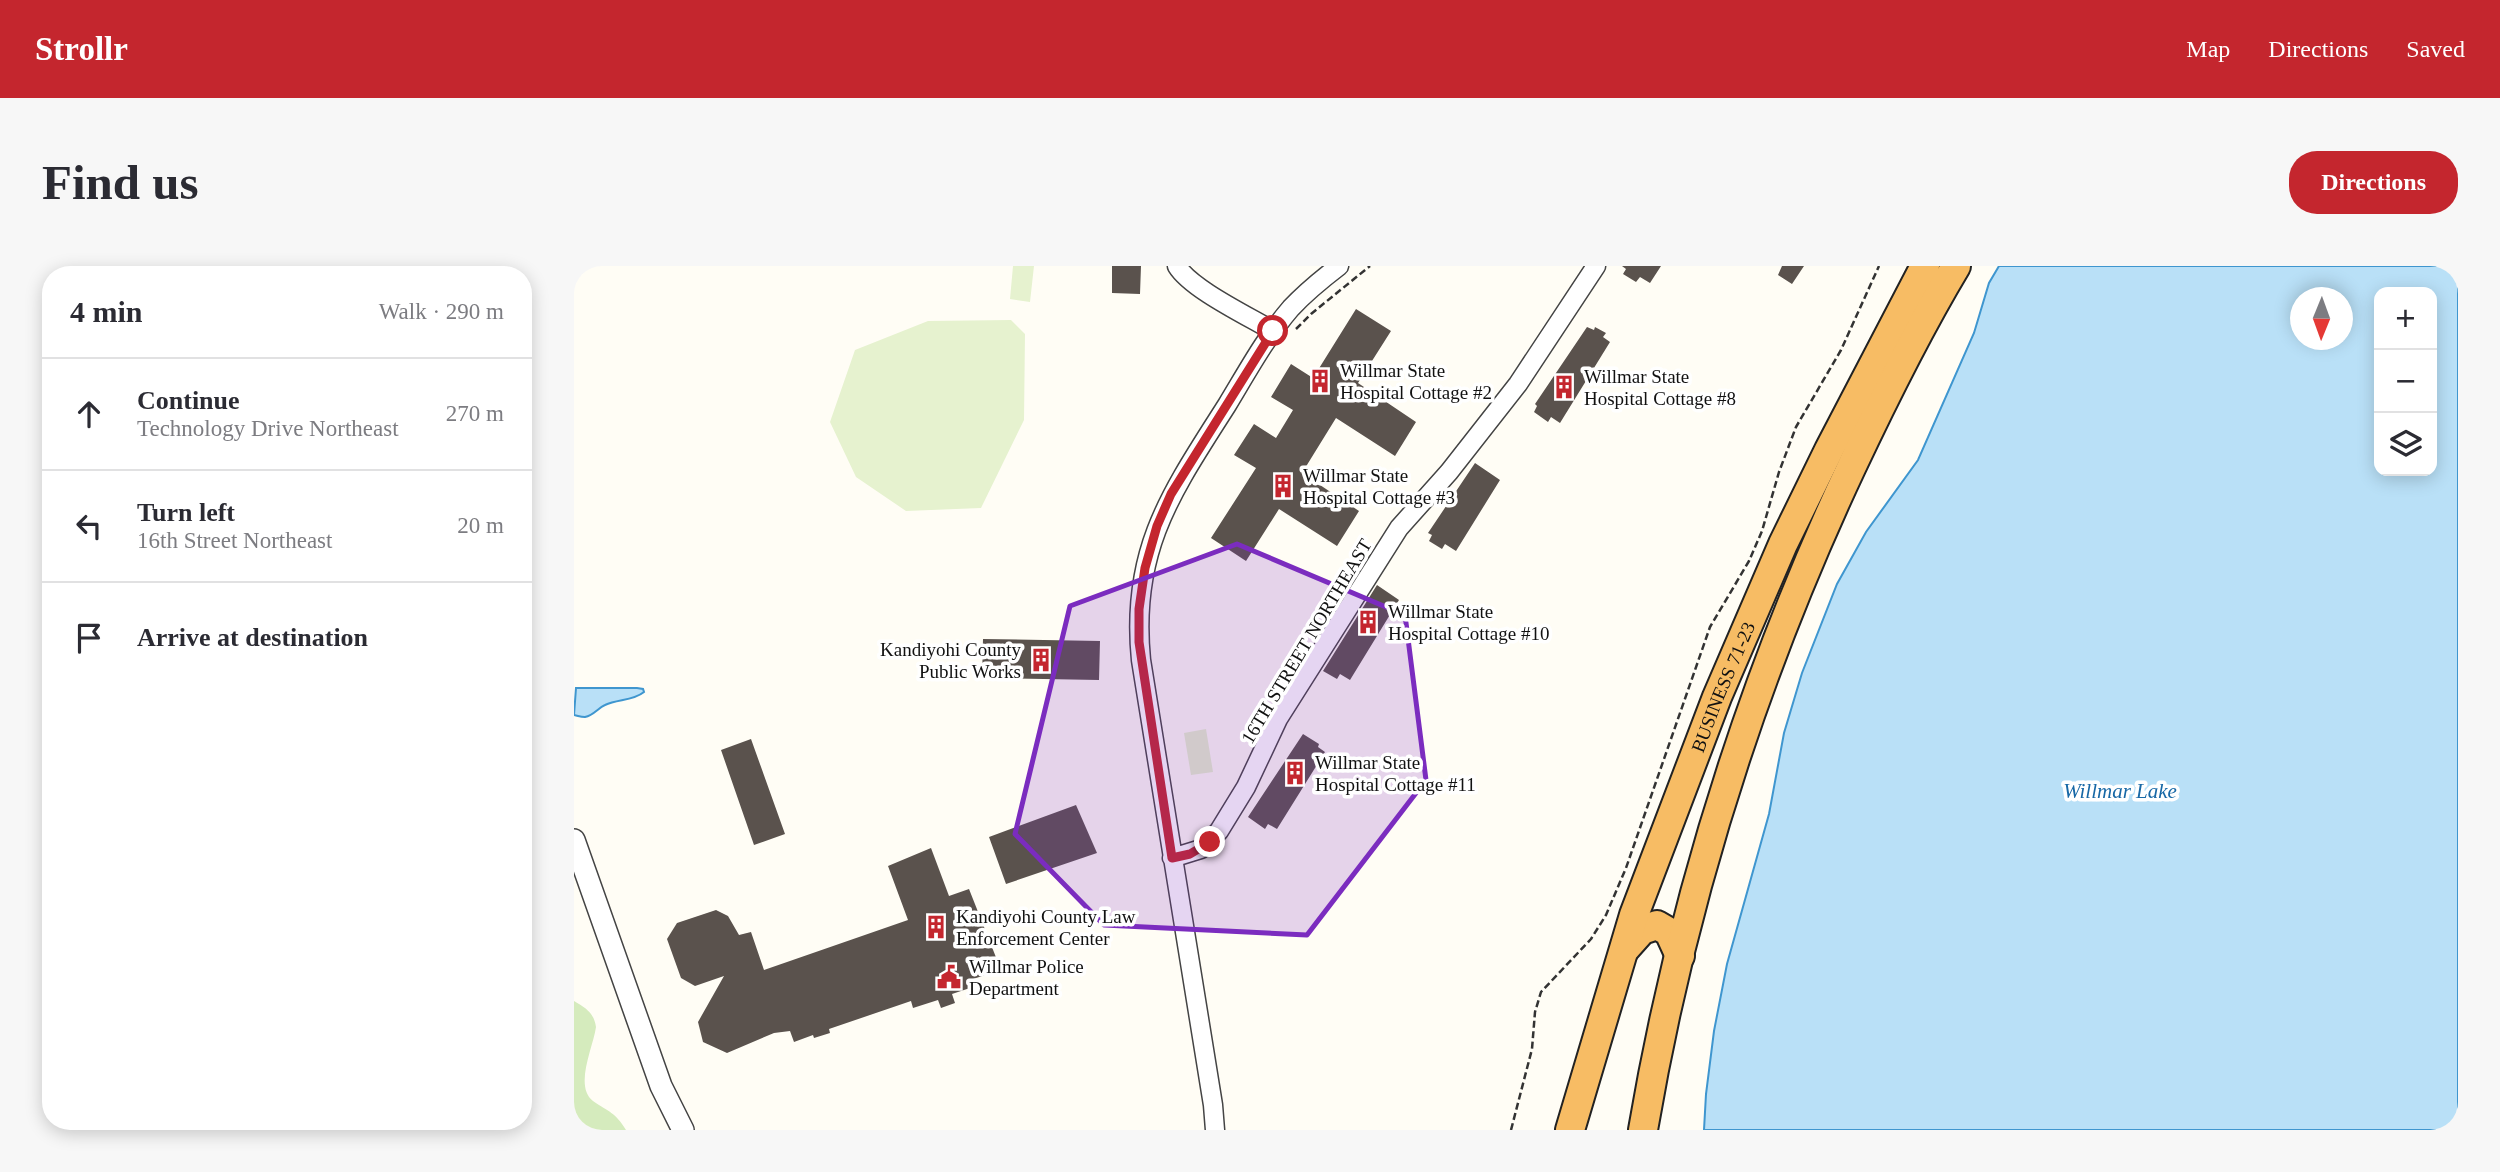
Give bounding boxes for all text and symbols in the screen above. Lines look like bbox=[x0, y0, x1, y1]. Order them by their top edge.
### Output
text: Strollr bbox=[35, 31, 128, 67]
text: Map bbox=[2186, 36, 2230, 62]
text: Directions bbox=[2268, 36, 2368, 62]
text: Saved bbox=[2406, 36, 2465, 62]
button: Directions bbox=[2289, 151, 2458, 214]
text: Find us bbox=[42, 155, 199, 210]
north arrow bbox=[2290, 287, 2353, 350]
map controls bbox=[2374, 287, 2437, 476]
button: + bbox=[2374, 287, 2437, 350]
text: 4 min bbox=[70, 295, 143, 328]
text: Walk · 290 m bbox=[379, 299, 504, 324]
route start bbox=[1257, 315, 1288, 346]
button: − bbox=[2374, 350, 2437, 413]
place label: Willmar State Hospital Cottage #2 bbox=[1340, 360, 1492, 403]
place label: Willmar State Hospital Cottage #8 bbox=[1584, 366, 1736, 409]
building icon: Willmar State Hospital Cottage #2 bbox=[1306, 367, 1334, 395]
building icon: Willmar State Hospital Cottage #8 bbox=[1550, 373, 1578, 401]
text: Continue bbox=[137, 386, 240, 415]
icon: ahead bbox=[70, 395, 108, 433]
text: 270 m bbox=[446, 401, 504, 426]
button: layers bbox=[2374, 413, 2437, 476]
text: Technology Drive Northeast bbox=[137, 416, 399, 441]
place label: Willmar State Hospital Cottage #3 bbox=[1303, 465, 1455, 508]
building icon: Willmar State Hospital Cottage #3 bbox=[1269, 472, 1297, 500]
text: Turn left bbox=[137, 498, 235, 527]
icon: left bbox=[70, 507, 108, 545]
text: 20 m bbox=[457, 513, 504, 538]
text: 16th Street Northeast bbox=[137, 528, 332, 553]
street label: 16TH STREET NORTHEAST bbox=[1237, 535, 1376, 747]
place label: Willmar State Hospital Cottage #10 bbox=[1388, 601, 1549, 644]
building icon: Willmar State Hospital Cottage #10 bbox=[1354, 608, 1382, 636]
icon: arrive bbox=[70, 619, 108, 657]
street label: BUSINESS 71-23 bbox=[1687, 619, 1759, 755]
text: Arrive at destination bbox=[137, 623, 368, 652]
place label: Kandiyohi County Public Works bbox=[880, 639, 1021, 682]
building icon: Kandiyohi County Public Works bbox=[1027, 646, 1055, 674]
place label: Willmar State Hospital Cottage #11 bbox=[1315, 752, 1476, 795]
building icon: Willmar State Hospital Cottage #11 bbox=[1281, 759, 1309, 787]
water label: Willmar Lake bbox=[2063, 779, 2177, 803]
route end bbox=[1194, 826, 1225, 857]
place label: Kandiyohi County Law Enforcement Center bbox=[956, 906, 1136, 949]
building icon: Kandiyohi County Law Enforcement Center bbox=[922, 913, 950, 941]
place label: Willmar Police Department bbox=[969, 956, 1084, 999]
public building icon: Willmar Police Department bbox=[935, 963, 963, 991]

